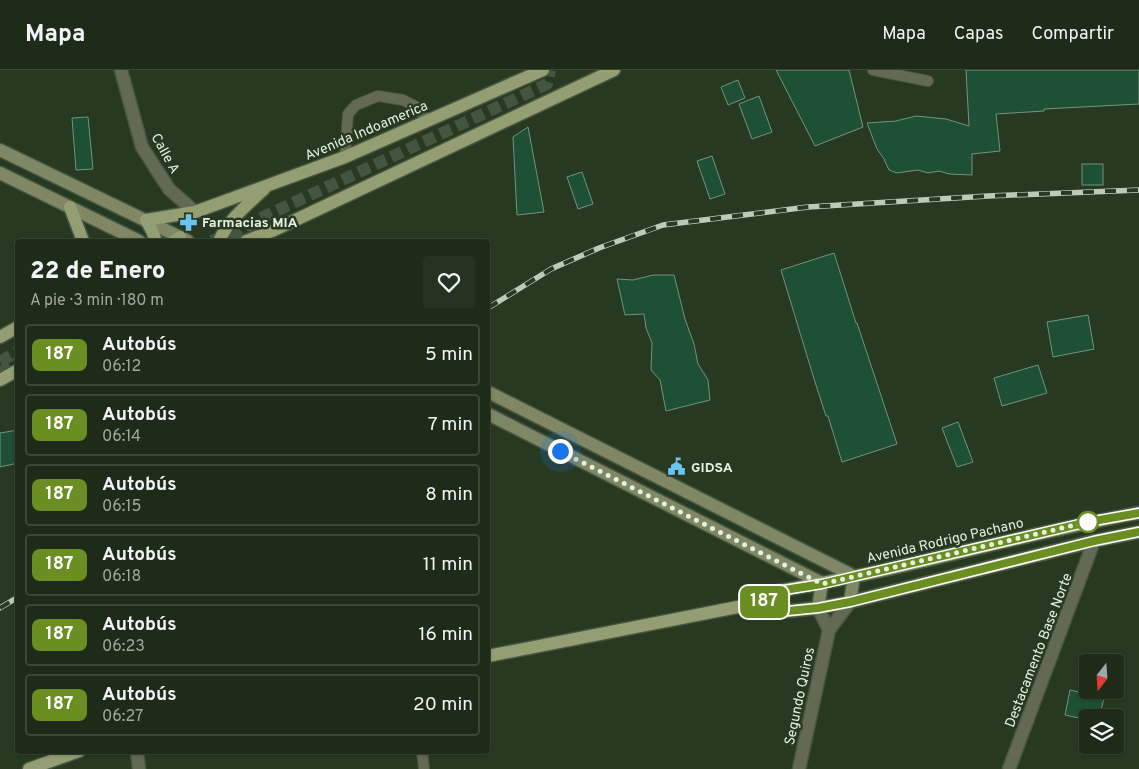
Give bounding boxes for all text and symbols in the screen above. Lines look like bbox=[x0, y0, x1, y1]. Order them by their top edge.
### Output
text: Mapa bbox=[25, 20, 85, 50]
text: Mapa bbox=[882, 23, 926, 46]
text: Capas bbox=[954, 23, 1003, 46]
text: Compartir bbox=[1031, 23, 1114, 46]
street label: Avenida Indoamerica bbox=[303, 98, 431, 165]
street label: Calle A bbox=[147, 131, 183, 177]
pharmacy icon: Farmacias MIA bbox=[178, 212, 198, 232]
place label: Farmacias MIA bbox=[202, 215, 298, 232]
button: heart bbox=[423, 256, 475, 308]
text: 22 de Enero bbox=[30, 257, 165, 287]
text: A pie · 3 min · 180 m bbox=[30, 291, 164, 311]
text: Autobús bbox=[102, 333, 177, 357]
text: 187 bbox=[46, 343, 73, 366]
text: 5 min bbox=[425, 343, 473, 367]
text: 06:12 bbox=[102, 357, 141, 377]
text: Autobús bbox=[102, 403, 177, 427]
text: 187 bbox=[46, 413, 73, 436]
text: 7 min bbox=[428, 413, 473, 437]
text: 06:14 bbox=[102, 427, 141, 447]
your location bbox=[548, 439, 573, 464]
public building icon: GIDSA bbox=[667, 457, 687, 477]
place label: GIDSA bbox=[691, 460, 733, 477]
text: Autobús bbox=[102, 473, 177, 497]
text: 187 bbox=[46, 483, 73, 506]
text: 8 min bbox=[425, 483, 473, 507]
text: 06:15 bbox=[102, 497, 141, 517]
unlabelled marker bbox=[1077, 511, 1099, 533]
street label: Avenida Rodrigo Pachano bbox=[865, 515, 1026, 568]
text: Autobús bbox=[102, 543, 177, 567]
text: 187 bbox=[46, 553, 73, 576]
text: 11 min bbox=[423, 553, 473, 577]
text: 06:18 bbox=[102, 567, 141, 587]
street label: Destacamento Base Norte bbox=[1002, 571, 1077, 730]
line badge: 187 bbox=[735, 586, 793, 618]
text: 187 bbox=[750, 590, 778, 613]
text: Autobús bbox=[102, 613, 177, 637]
text: 187 bbox=[46, 623, 73, 646]
text: 16 min bbox=[418, 623, 473, 647]
text: 06:23 bbox=[102, 637, 145, 657]
street label: Segundo Quiros bbox=[782, 646, 819, 747]
north arrow bbox=[1079, 654, 1124, 699]
map controls bbox=[1079, 654, 1124, 754]
text: Autobús bbox=[102, 683, 177, 707]
text: 187 bbox=[46, 693, 73, 716]
text: 20 min bbox=[413, 693, 473, 717]
text: 06:27 bbox=[102, 707, 143, 727]
button: layers bbox=[1079, 709, 1124, 754]

